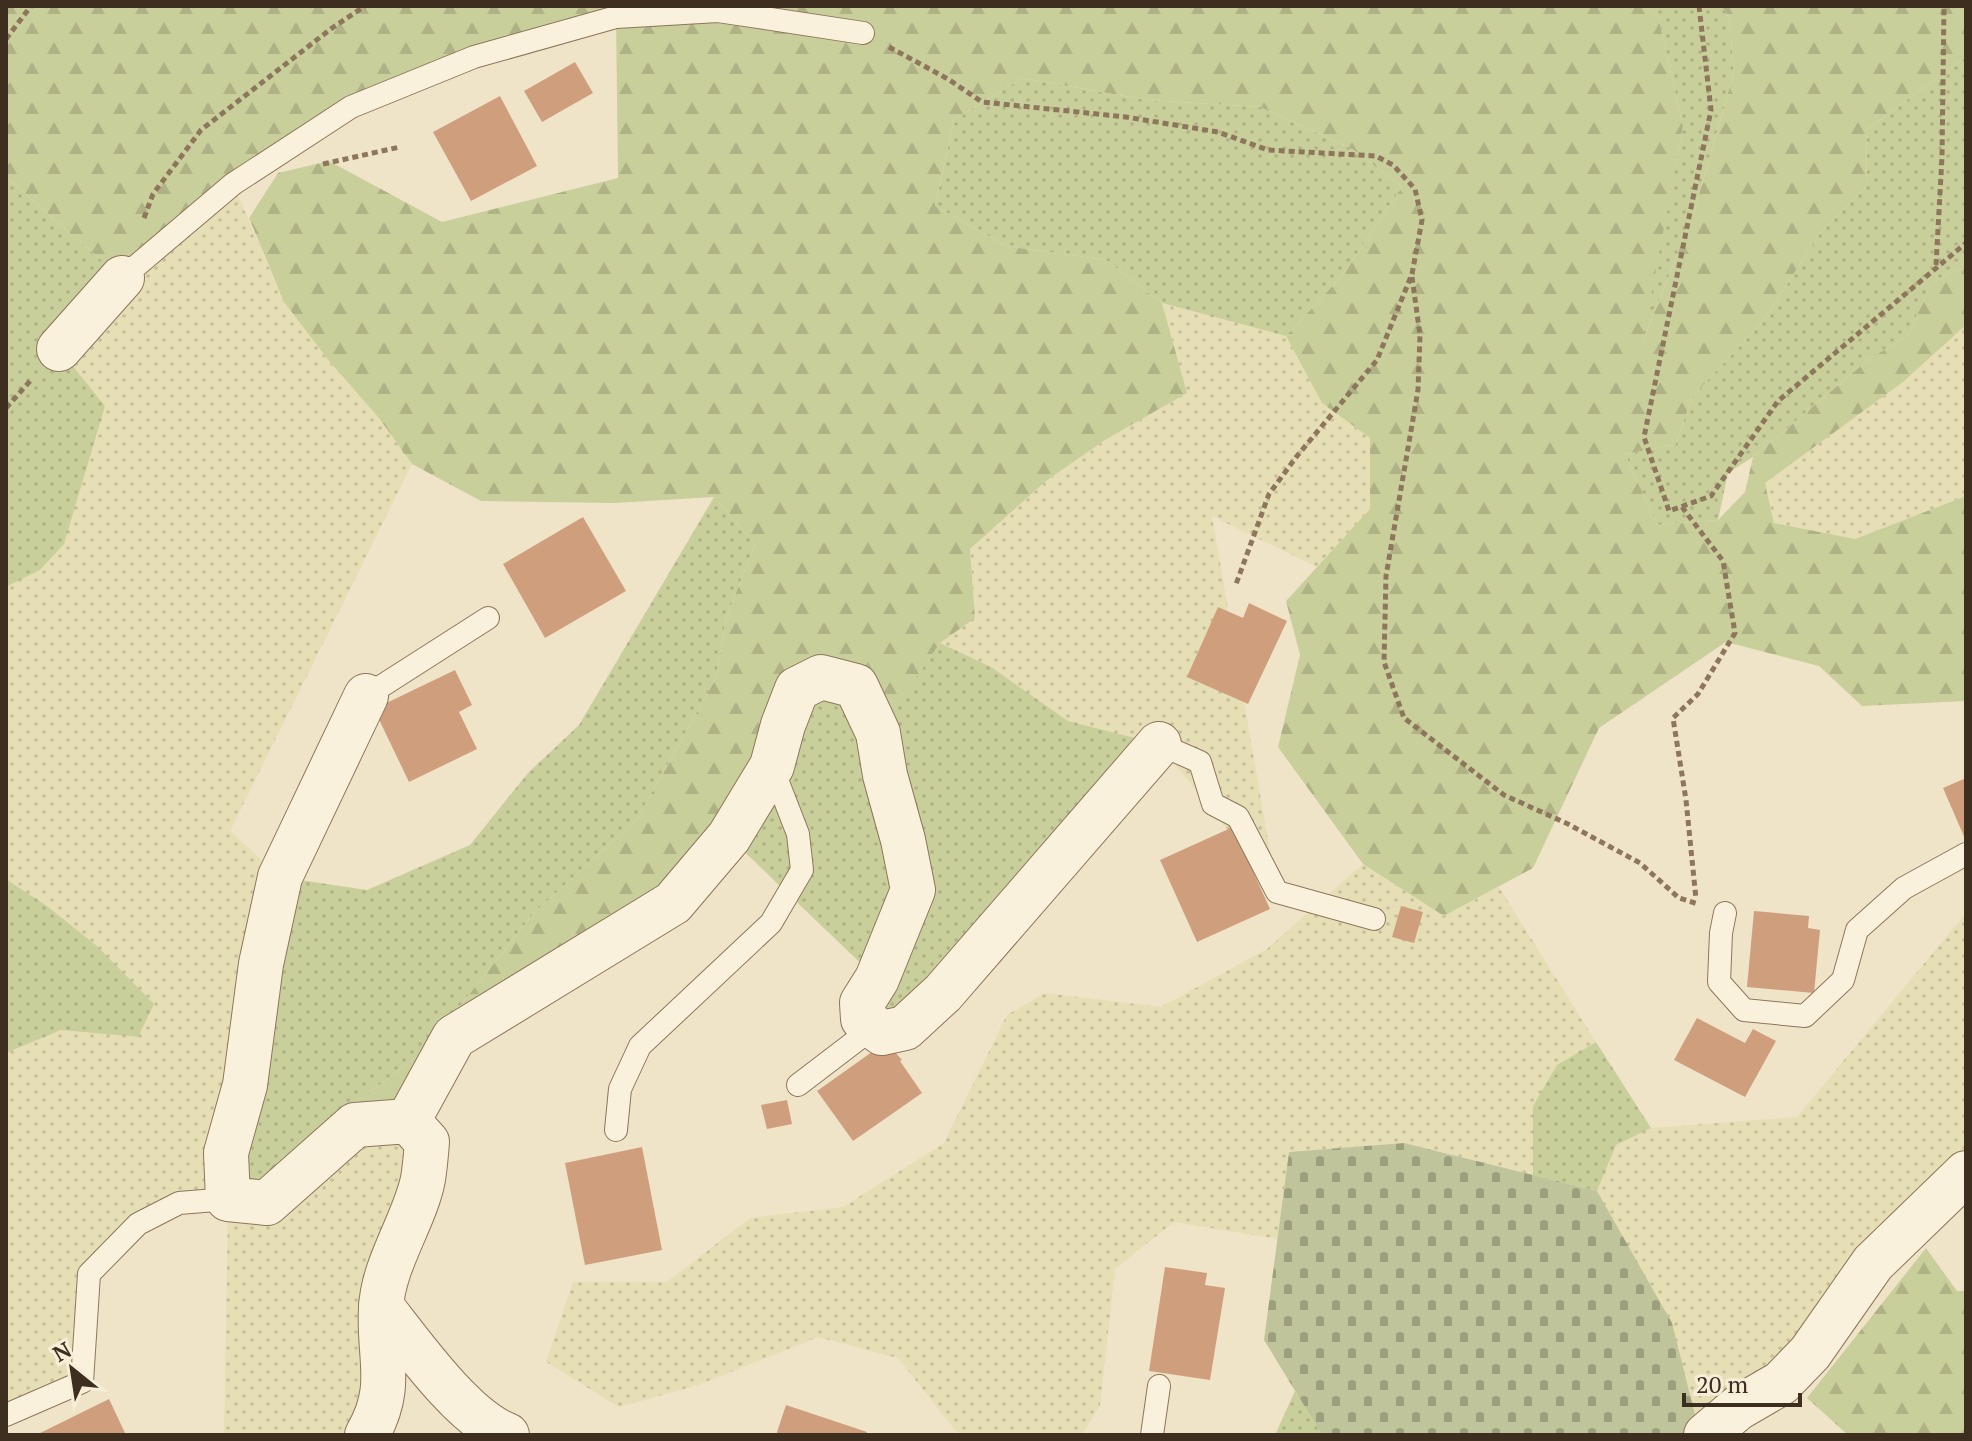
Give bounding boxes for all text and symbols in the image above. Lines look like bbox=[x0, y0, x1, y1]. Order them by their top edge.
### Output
north arrow bbox=[32, 1329, 112, 1409]
text: N bbox=[47, 1334, 76, 1368]
scale bar bbox=[1684, 1357, 1800, 1407]
text: 20 m bbox=[1696, 1368, 1748, 1400]

